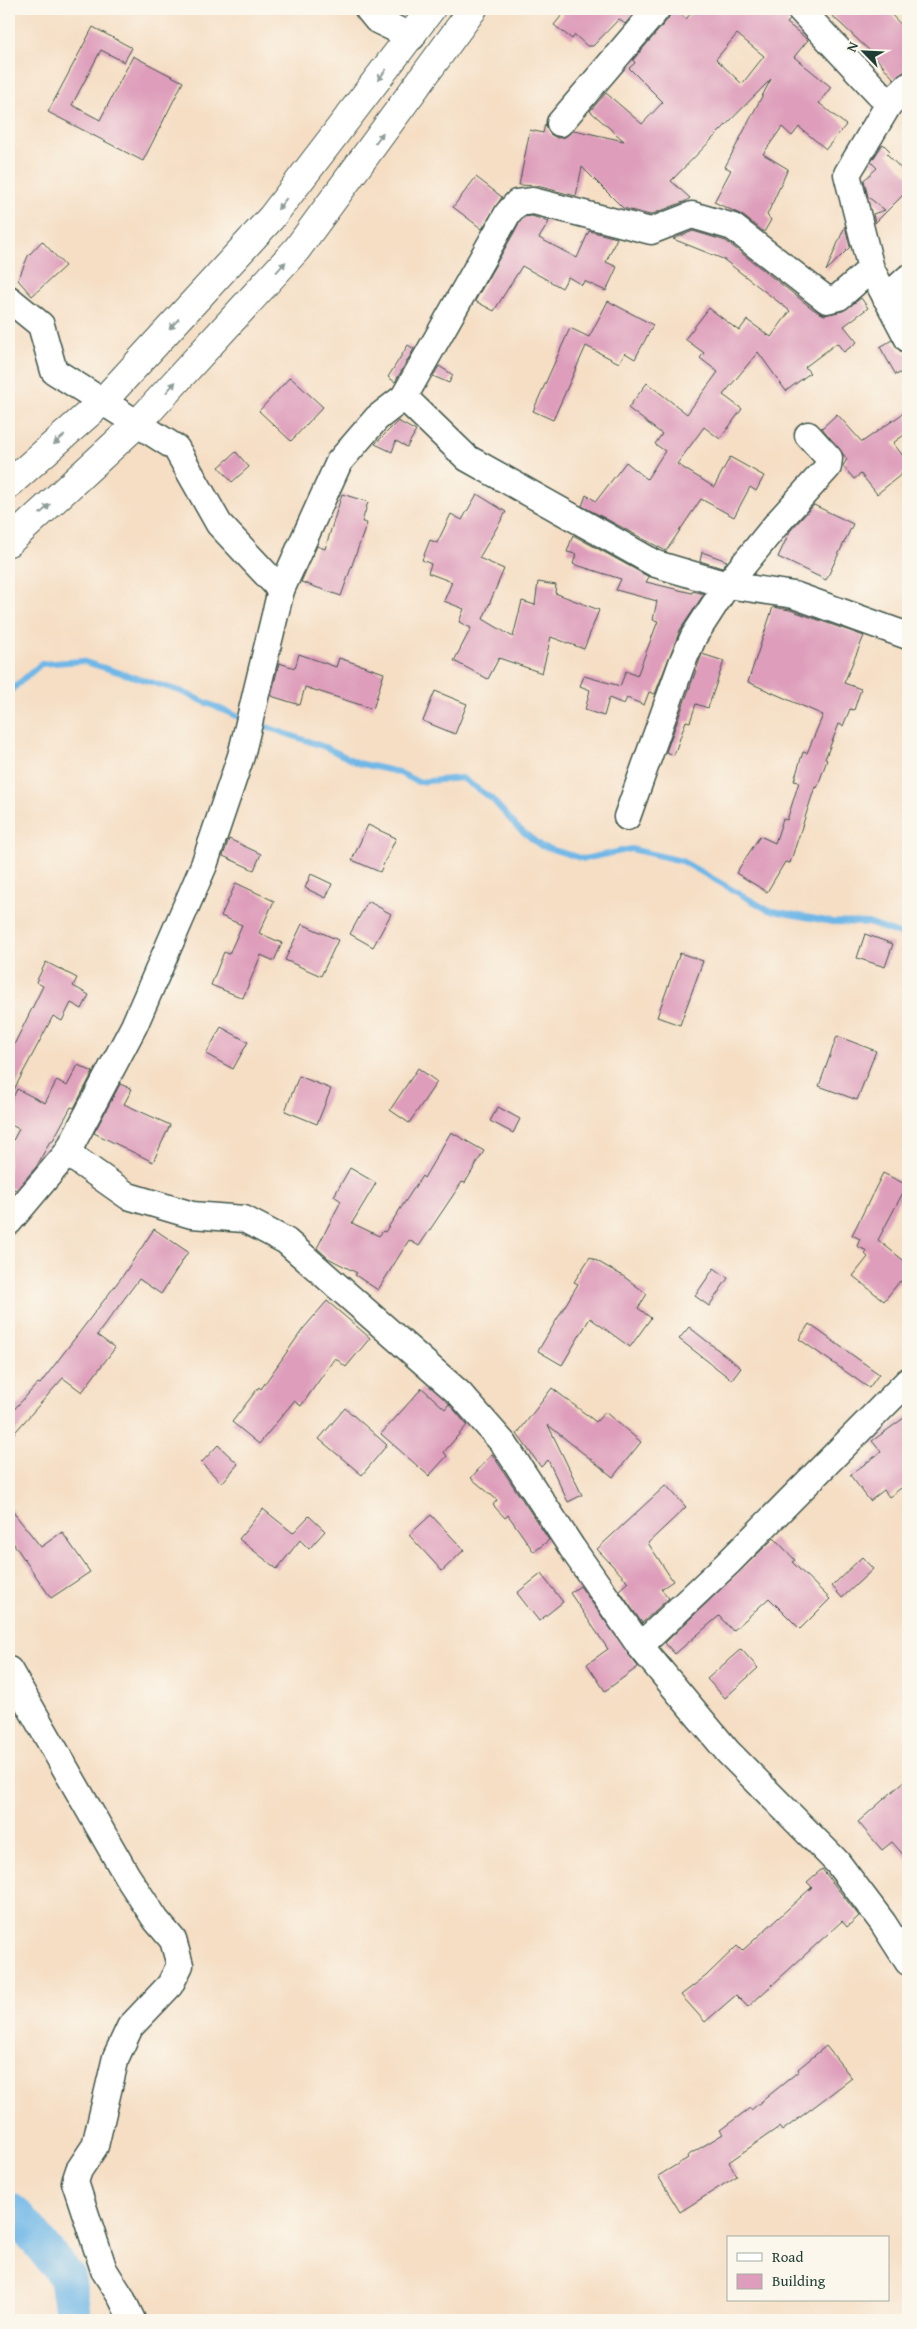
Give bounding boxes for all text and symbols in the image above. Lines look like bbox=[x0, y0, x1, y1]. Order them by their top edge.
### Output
north arrow bbox=[840, 28, 890, 78]
text: N bbox=[841, 38, 863, 55]
one-way arrow bbox=[376, 68, 387, 81]
one-way arrow bbox=[374, 132, 385, 145]
one-way arrow bbox=[277, 197, 288, 210]
one-way arrow bbox=[275, 261, 287, 273]
one-way arrow bbox=[168, 318, 179, 331]
one-way arrow bbox=[165, 381, 177, 393]
one-way arrow bbox=[53, 434, 66, 445]
one-way arrow bbox=[38, 503, 50, 515]
legend bbox=[727, 2236, 890, 2302]
text: Road bbox=[772, 2246, 803, 2267]
text: Building bbox=[772, 2270, 826, 2291]

